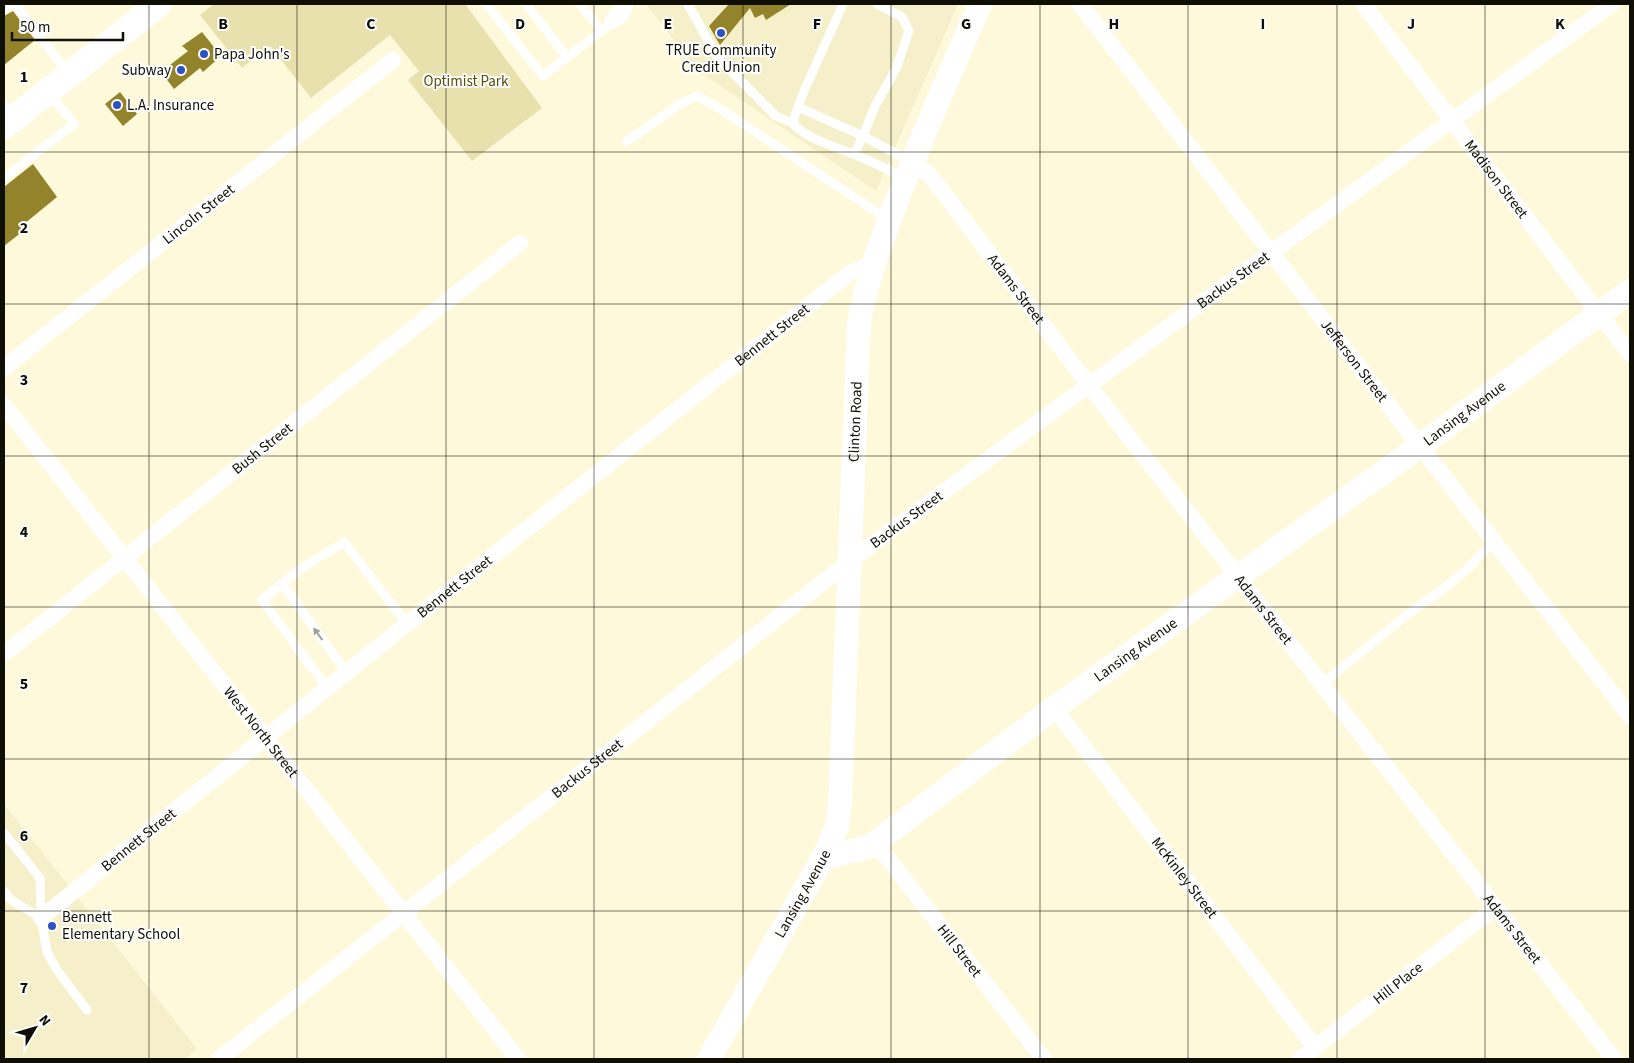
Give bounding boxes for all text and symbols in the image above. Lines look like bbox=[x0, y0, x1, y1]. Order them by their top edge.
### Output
scale bar bbox=[12, 10, 124, 42]
text: B bbox=[218, 13, 228, 35]
text: C bbox=[366, 13, 376, 35]
text: D bbox=[515, 13, 525, 35]
text: E bbox=[664, 13, 672, 35]
text: F bbox=[813, 13, 821, 35]
text: G bbox=[961, 13, 971, 35]
text: H bbox=[1109, 13, 1119, 35]
text: I bbox=[1261, 13, 1265, 35]
text: J bbox=[1407, 13, 1415, 35]
text: K bbox=[1555, 13, 1565, 35]
text: 50 m bbox=[20, 17, 50, 38]
marker: TRUE Community Credit Union bbox=[715, 27, 727, 39]
place label: TRUE Community Credit Union bbox=[666, 40, 776, 78]
place label: Papa John's bbox=[214, 44, 290, 65]
marker: Papa John's bbox=[198, 48, 210, 60]
place label: Subway bbox=[121, 60, 171, 81]
marker: Subway bbox=[175, 64, 187, 76]
text: 1 bbox=[20, 66, 28, 88]
park label: Optimist Park bbox=[423, 71, 509, 92]
place label: L.A. Insurance bbox=[127, 95, 214, 116]
marker: L.A. Insurance bbox=[111, 99, 123, 111]
street label: Madison Street bbox=[1459, 136, 1533, 223]
street label: Lincoln Street bbox=[158, 179, 239, 250]
text: 2 bbox=[20, 217, 28, 239]
street label: Backus Street bbox=[1193, 247, 1274, 314]
street label: Adams Street bbox=[982, 250, 1049, 329]
street label: Bennett Street bbox=[730, 299, 814, 372]
street label: Jefferson Street bbox=[1315, 315, 1392, 407]
text: 3 bbox=[20, 369, 28, 391]
street label: Lansing Avenue bbox=[1419, 376, 1510, 451]
street label: Clinton Road bbox=[843, 381, 868, 462]
street label: Bush Street bbox=[228, 418, 297, 479]
street label: Backus Street bbox=[866, 486, 947, 553]
text: 4 bbox=[20, 521, 29, 543]
street label: Bennett Street bbox=[413, 550, 497, 623]
street label: Adams Street bbox=[1229, 570, 1297, 649]
street label: Lansing Avenue bbox=[1090, 613, 1182, 687]
one-way arrow bbox=[313, 628, 324, 641]
text: 5 bbox=[20, 673, 28, 695]
street label: West North Street bbox=[218, 683, 303, 782]
street label: Backus Street bbox=[547, 734, 627, 804]
street label: Bennett Street bbox=[97, 804, 181, 877]
text: 6 bbox=[20, 825, 28, 847]
street label: McKinley Street bbox=[1146, 833, 1222, 923]
street label: Lansing Avenue bbox=[770, 847, 836, 942]
street label: Adams Street bbox=[1478, 890, 1546, 969]
place label: Bennett Elementary School bbox=[62, 907, 180, 945]
marker: Bennett Elementary School bbox=[46, 920, 58, 932]
street label: Hill Street bbox=[932, 920, 987, 982]
street label: Hill Place bbox=[1369, 957, 1428, 1009]
text: 7 bbox=[20, 977, 28, 999]
north arrow bbox=[10, 1003, 60, 1053]
text: N bbox=[34, 1011, 55, 1030]

